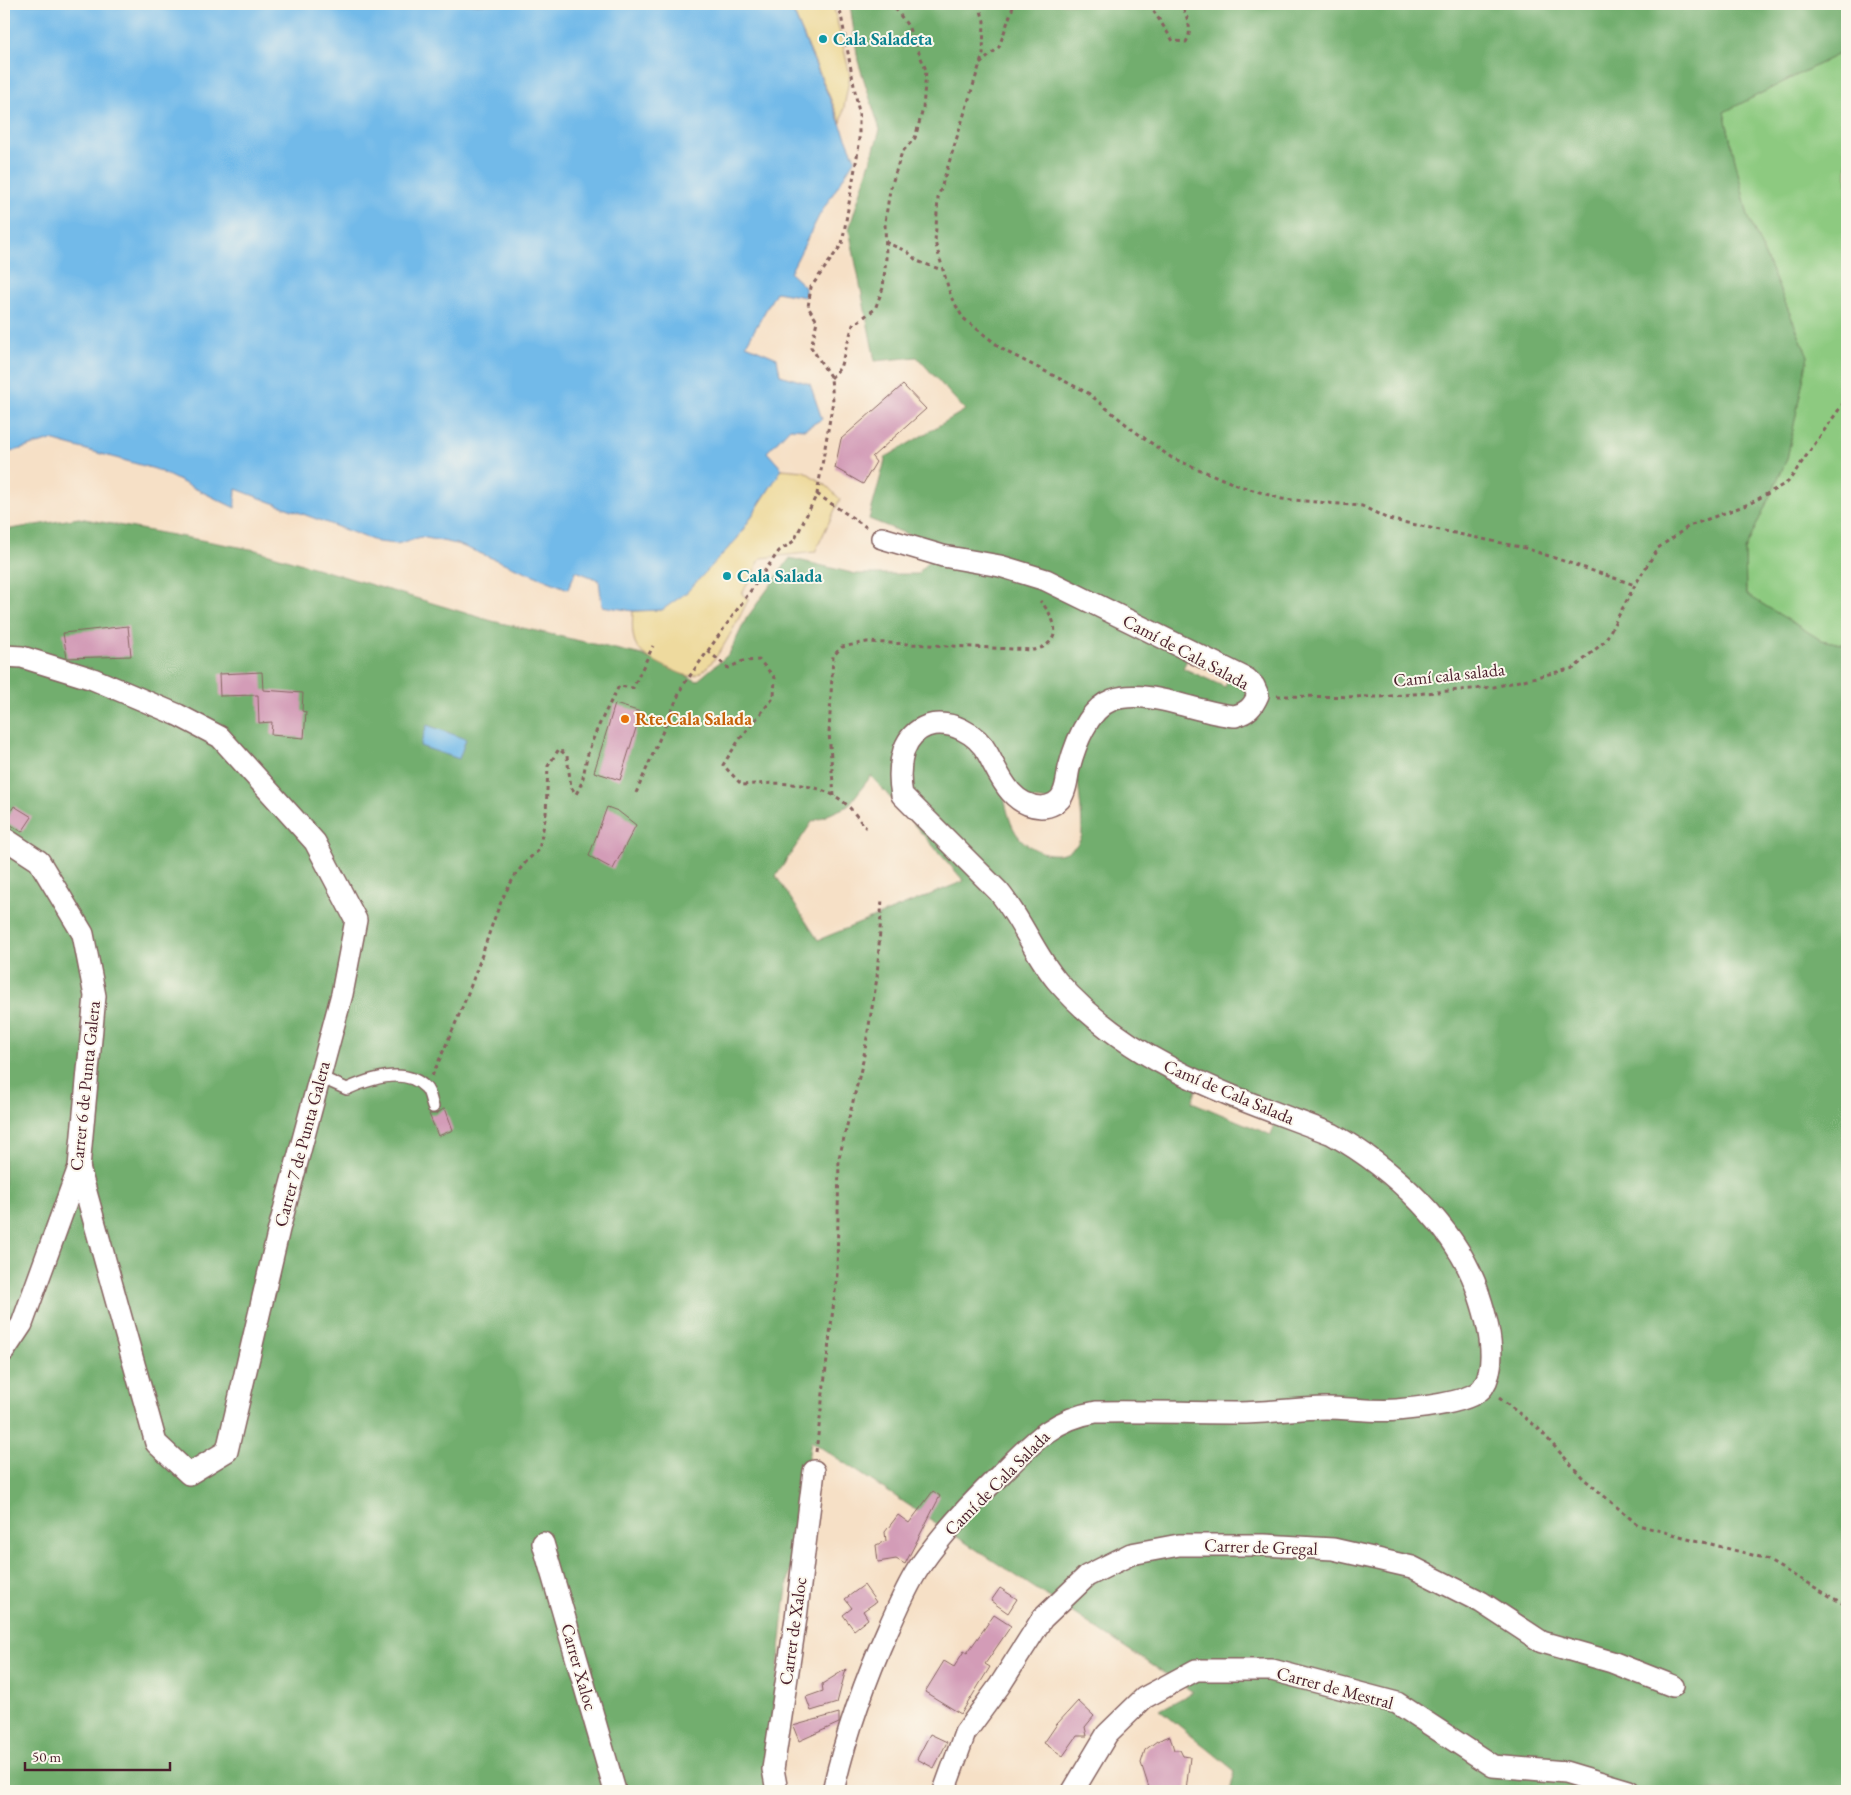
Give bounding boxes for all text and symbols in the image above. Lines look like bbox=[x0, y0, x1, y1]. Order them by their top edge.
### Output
place label: Cala Saladeta bbox=[833, 27, 932, 50]
marker: Cala Saladeta bbox=[817, 33, 829, 45]
place label: Cala Salada bbox=[737, 564, 822, 587]
marker: Cala Salada bbox=[721, 570, 733, 582]
street label: Camí de Cala Salada bbox=[1119, 609, 1254, 695]
street label: Camí cala salada bbox=[1392, 657, 1507, 692]
place label: Rte.Cala Salada bbox=[635, 707, 752, 730]
marker: Rte.Cala Salada bbox=[619, 713, 631, 725]
street label: Carrer 6 de Punta Galera bbox=[64, 999, 105, 1172]
street label: Camí de Cala Salada bbox=[1160, 1054, 1299, 1130]
street label: Carrer 7 de Punta Galera bbox=[268, 1058, 335, 1229]
street label: Camí de Cala Salada bbox=[939, 1424, 1055, 1540]
street label: Carrer de Gregal bbox=[1204, 1533, 1318, 1560]
street label: Carrer de Xaloc bbox=[774, 1575, 811, 1686]
street label: Carrer Xaloc bbox=[556, 1621, 603, 1713]
street label: Carrer de Mestral bbox=[1274, 1661, 1396, 1714]
scale bar bbox=[25, 1740, 170, 1772]
text: 50 m bbox=[32, 1747, 61, 1766]

